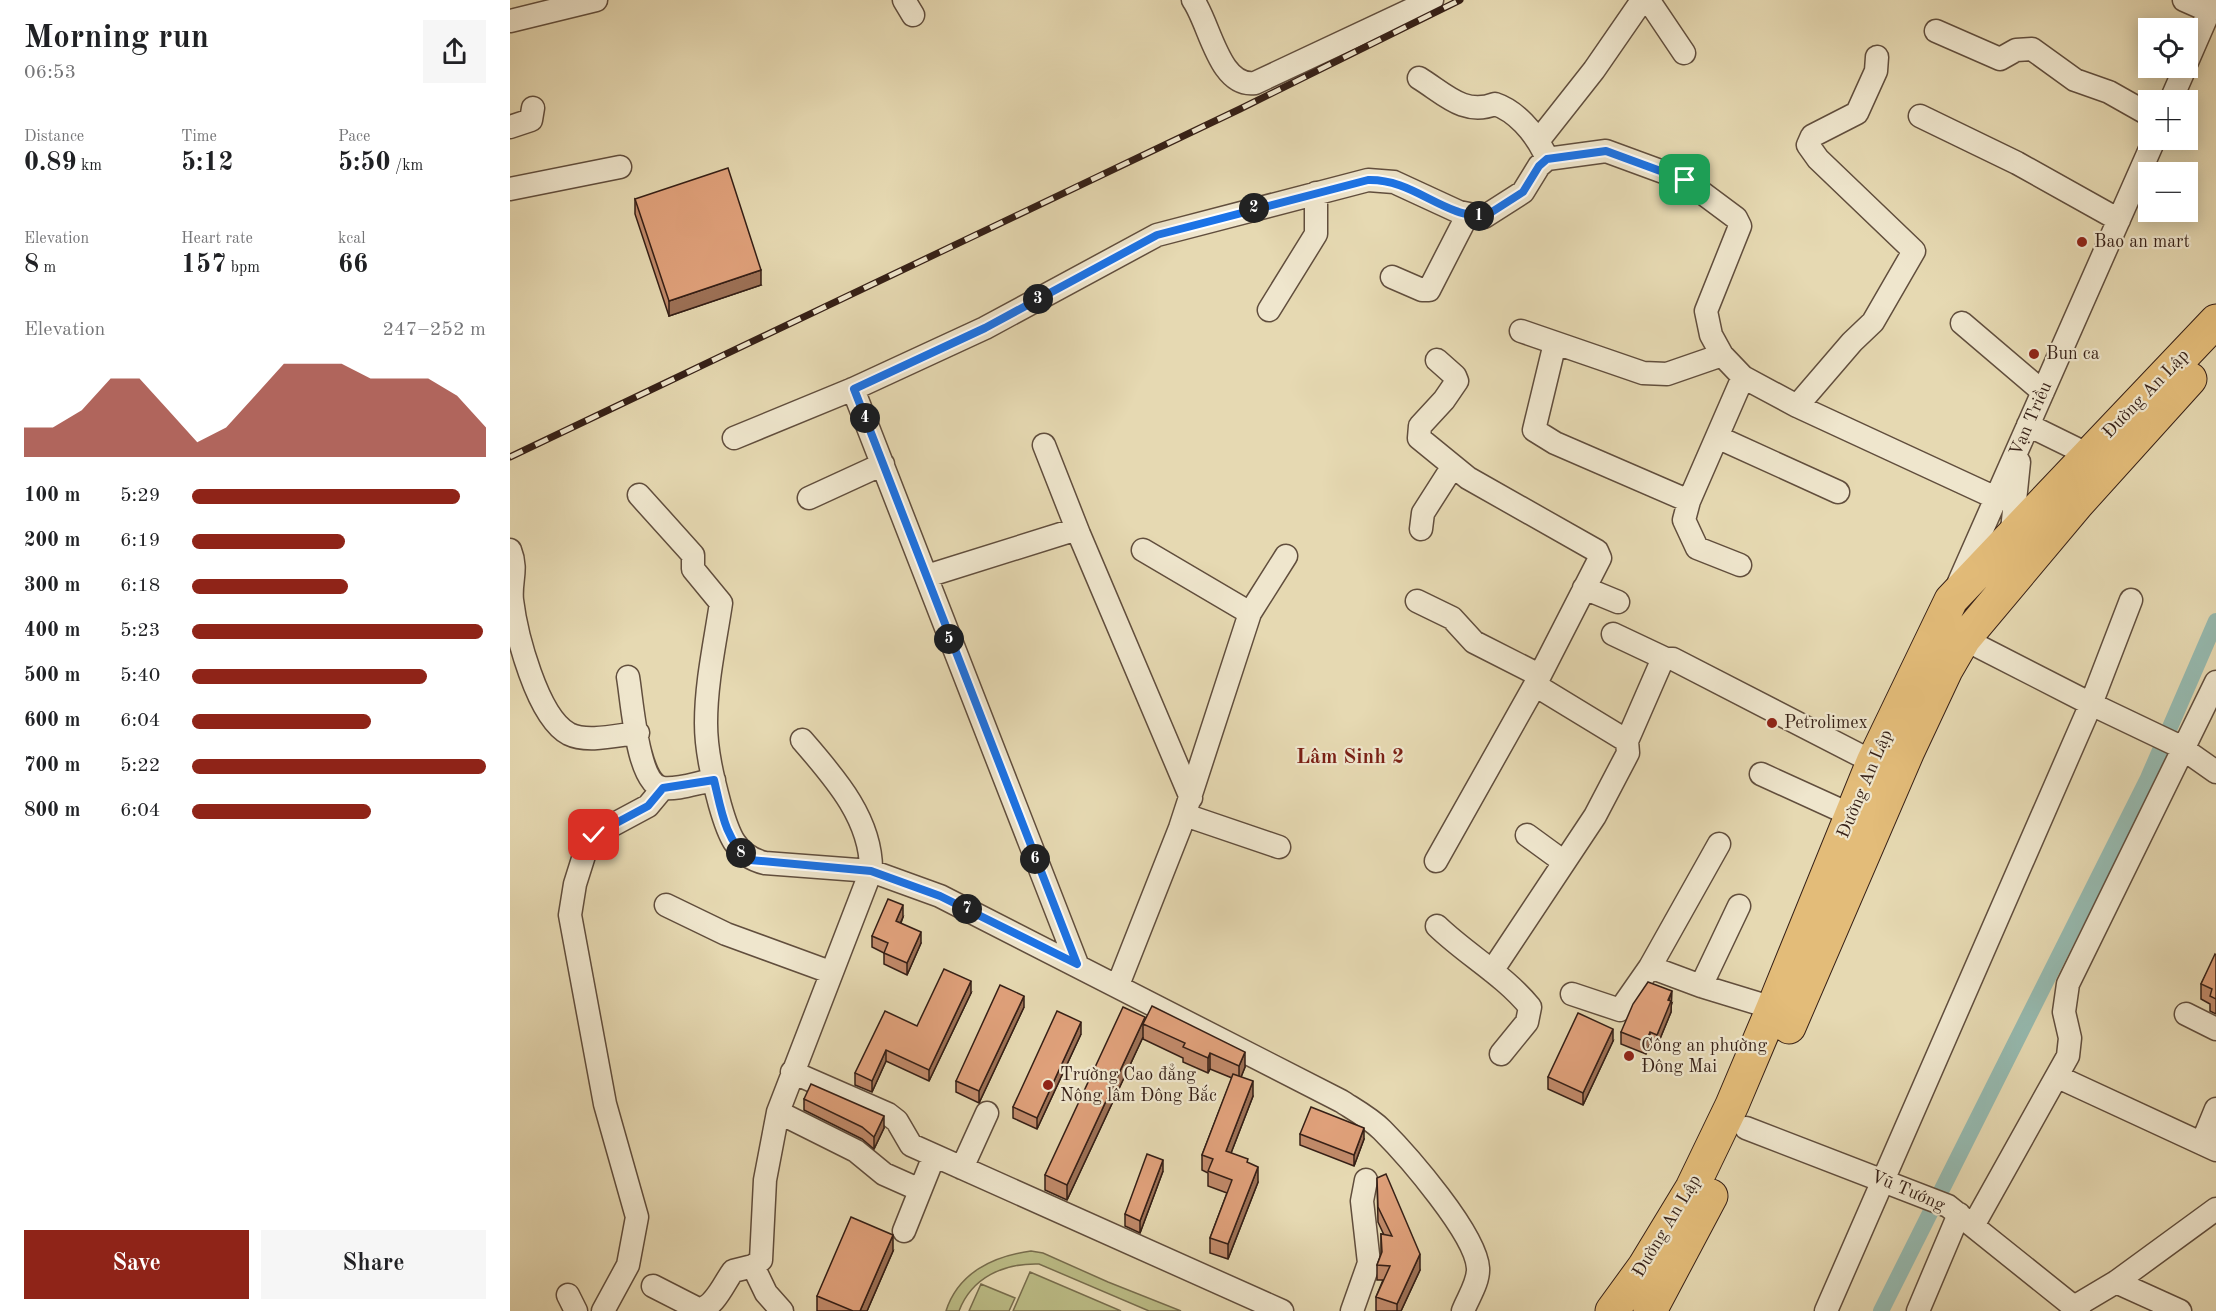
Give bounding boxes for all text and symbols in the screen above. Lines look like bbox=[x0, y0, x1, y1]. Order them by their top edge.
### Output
map controls bbox=[2138, 18, 2198, 222]
button: locate bbox=[2138, 18, 2198, 78]
button: share bbox=[423, 20, 486, 83]
text: Morning run bbox=[24, 22, 209, 55]
text: 06:53 bbox=[24, 63, 76, 83]
button: + bbox=[2138, 90, 2198, 150]
text: Distance bbox=[24, 129, 84, 145]
text: Time bbox=[181, 129, 217, 145]
text: Pace bbox=[338, 129, 370, 145]
text: 0.89 bbox=[24, 150, 77, 176]
text: 5:12 bbox=[181, 150, 234, 176]
text: 5:50 bbox=[338, 150, 391, 176]
pin bbox=[1659, 154, 1710, 205]
text: km bbox=[77, 158, 102, 174]
text: /km bbox=[391, 158, 423, 174]
button: − bbox=[2138, 162, 2198, 222]
icon: arrive bbox=[1668, 163, 1701, 196]
pin: 2 bbox=[1239, 193, 1269, 223]
text: 2 bbox=[1249, 200, 1259, 216]
pin: 1 bbox=[1464, 201, 1494, 231]
text: 1 bbox=[1474, 208, 1484, 224]
text: Elevation bbox=[24, 231, 89, 247]
text: Heart rate bbox=[181, 231, 253, 247]
text: kcal bbox=[338, 231, 366, 247]
place label: Bao an mart bbox=[2094, 233, 2190, 251]
marker: Bao an mart bbox=[2075, 235, 2089, 249]
text: 8 bbox=[24, 252, 39, 278]
text: 157 bbox=[181, 252, 226, 278]
text: 66 bbox=[338, 252, 368, 278]
text: m bbox=[39, 260, 56, 276]
text: bpm bbox=[226, 260, 260, 276]
pin: 3 bbox=[1023, 284, 1053, 314]
text: 3 bbox=[1033, 291, 1043, 307]
text: Elevation bbox=[24, 320, 105, 340]
text: 247–252 m bbox=[383, 320, 486, 340]
place label: Bun ca bbox=[2046, 345, 2100, 363]
street label: Đường An Lập bbox=[2099, 346, 2193, 442]
marker: Bun ca bbox=[2027, 347, 2041, 361]
street label: Vạn Triều bbox=[2004, 377, 2056, 459]
pin: 4 bbox=[850, 403, 880, 433]
text: 4 bbox=[860, 410, 870, 426]
text: 100 m bbox=[24, 486, 80, 506]
text: 5:29 bbox=[120, 486, 160, 506]
text: 200 m bbox=[24, 531, 80, 551]
text: 6:19 bbox=[120, 531, 160, 551]
text: 300 m bbox=[24, 576, 80, 596]
text: 6:18 bbox=[120, 576, 160, 596]
text: 400 m bbox=[24, 621, 80, 641]
text: 5:23 bbox=[120, 621, 160, 641]
pin: 5 bbox=[934, 624, 964, 654]
text: 5 bbox=[944, 631, 954, 647]
text: 500 m bbox=[24, 666, 80, 686]
text: 5:40 bbox=[120, 666, 160, 686]
text: 600 m bbox=[24, 711, 80, 731]
text: 6:04 bbox=[120, 711, 160, 731]
place label: Petrolimex bbox=[1784, 714, 1868, 732]
marker: Petrolimex bbox=[1765, 716, 1779, 730]
street label: Đường An Lập bbox=[1834, 727, 1896, 841]
district label: Lâm Sinh 2 bbox=[1296, 747, 1404, 768]
text: 700 m bbox=[24, 756, 80, 776]
text: 5:22 bbox=[120, 756, 160, 776]
text: 800 m bbox=[24, 801, 80, 821]
text: 6:04 bbox=[120, 801, 160, 821]
pin bbox=[568, 809, 619, 860]
icon: check bbox=[577, 818, 610, 851]
pin: 8 bbox=[726, 838, 756, 868]
pin: 6 bbox=[1020, 844, 1050, 874]
text: 8 bbox=[736, 845, 746, 861]
text: 6 bbox=[1030, 851, 1040, 867]
pin: 7 bbox=[952, 894, 982, 924]
text: 7 bbox=[962, 901, 972, 917]
place label: Công an phường Đông Mai bbox=[1641, 1037, 1767, 1076]
marker: Công an phường Đông Mai bbox=[1622, 1049, 1636, 1063]
place label: Trường Cao đẳng Nông lâm Đông Bắc bbox=[1060, 1063, 1217, 1105]
marker: Trường Cao đẳng Nông lâm Đông Bắc bbox=[1041, 1078, 1055, 1092]
street label: Vũ Tướng bbox=[1868, 1167, 1948, 1215]
street label: Đường An Lập bbox=[1630, 1172, 1704, 1280]
button: Save bbox=[24, 1230, 249, 1299]
button: Share bbox=[261, 1230, 486, 1299]

